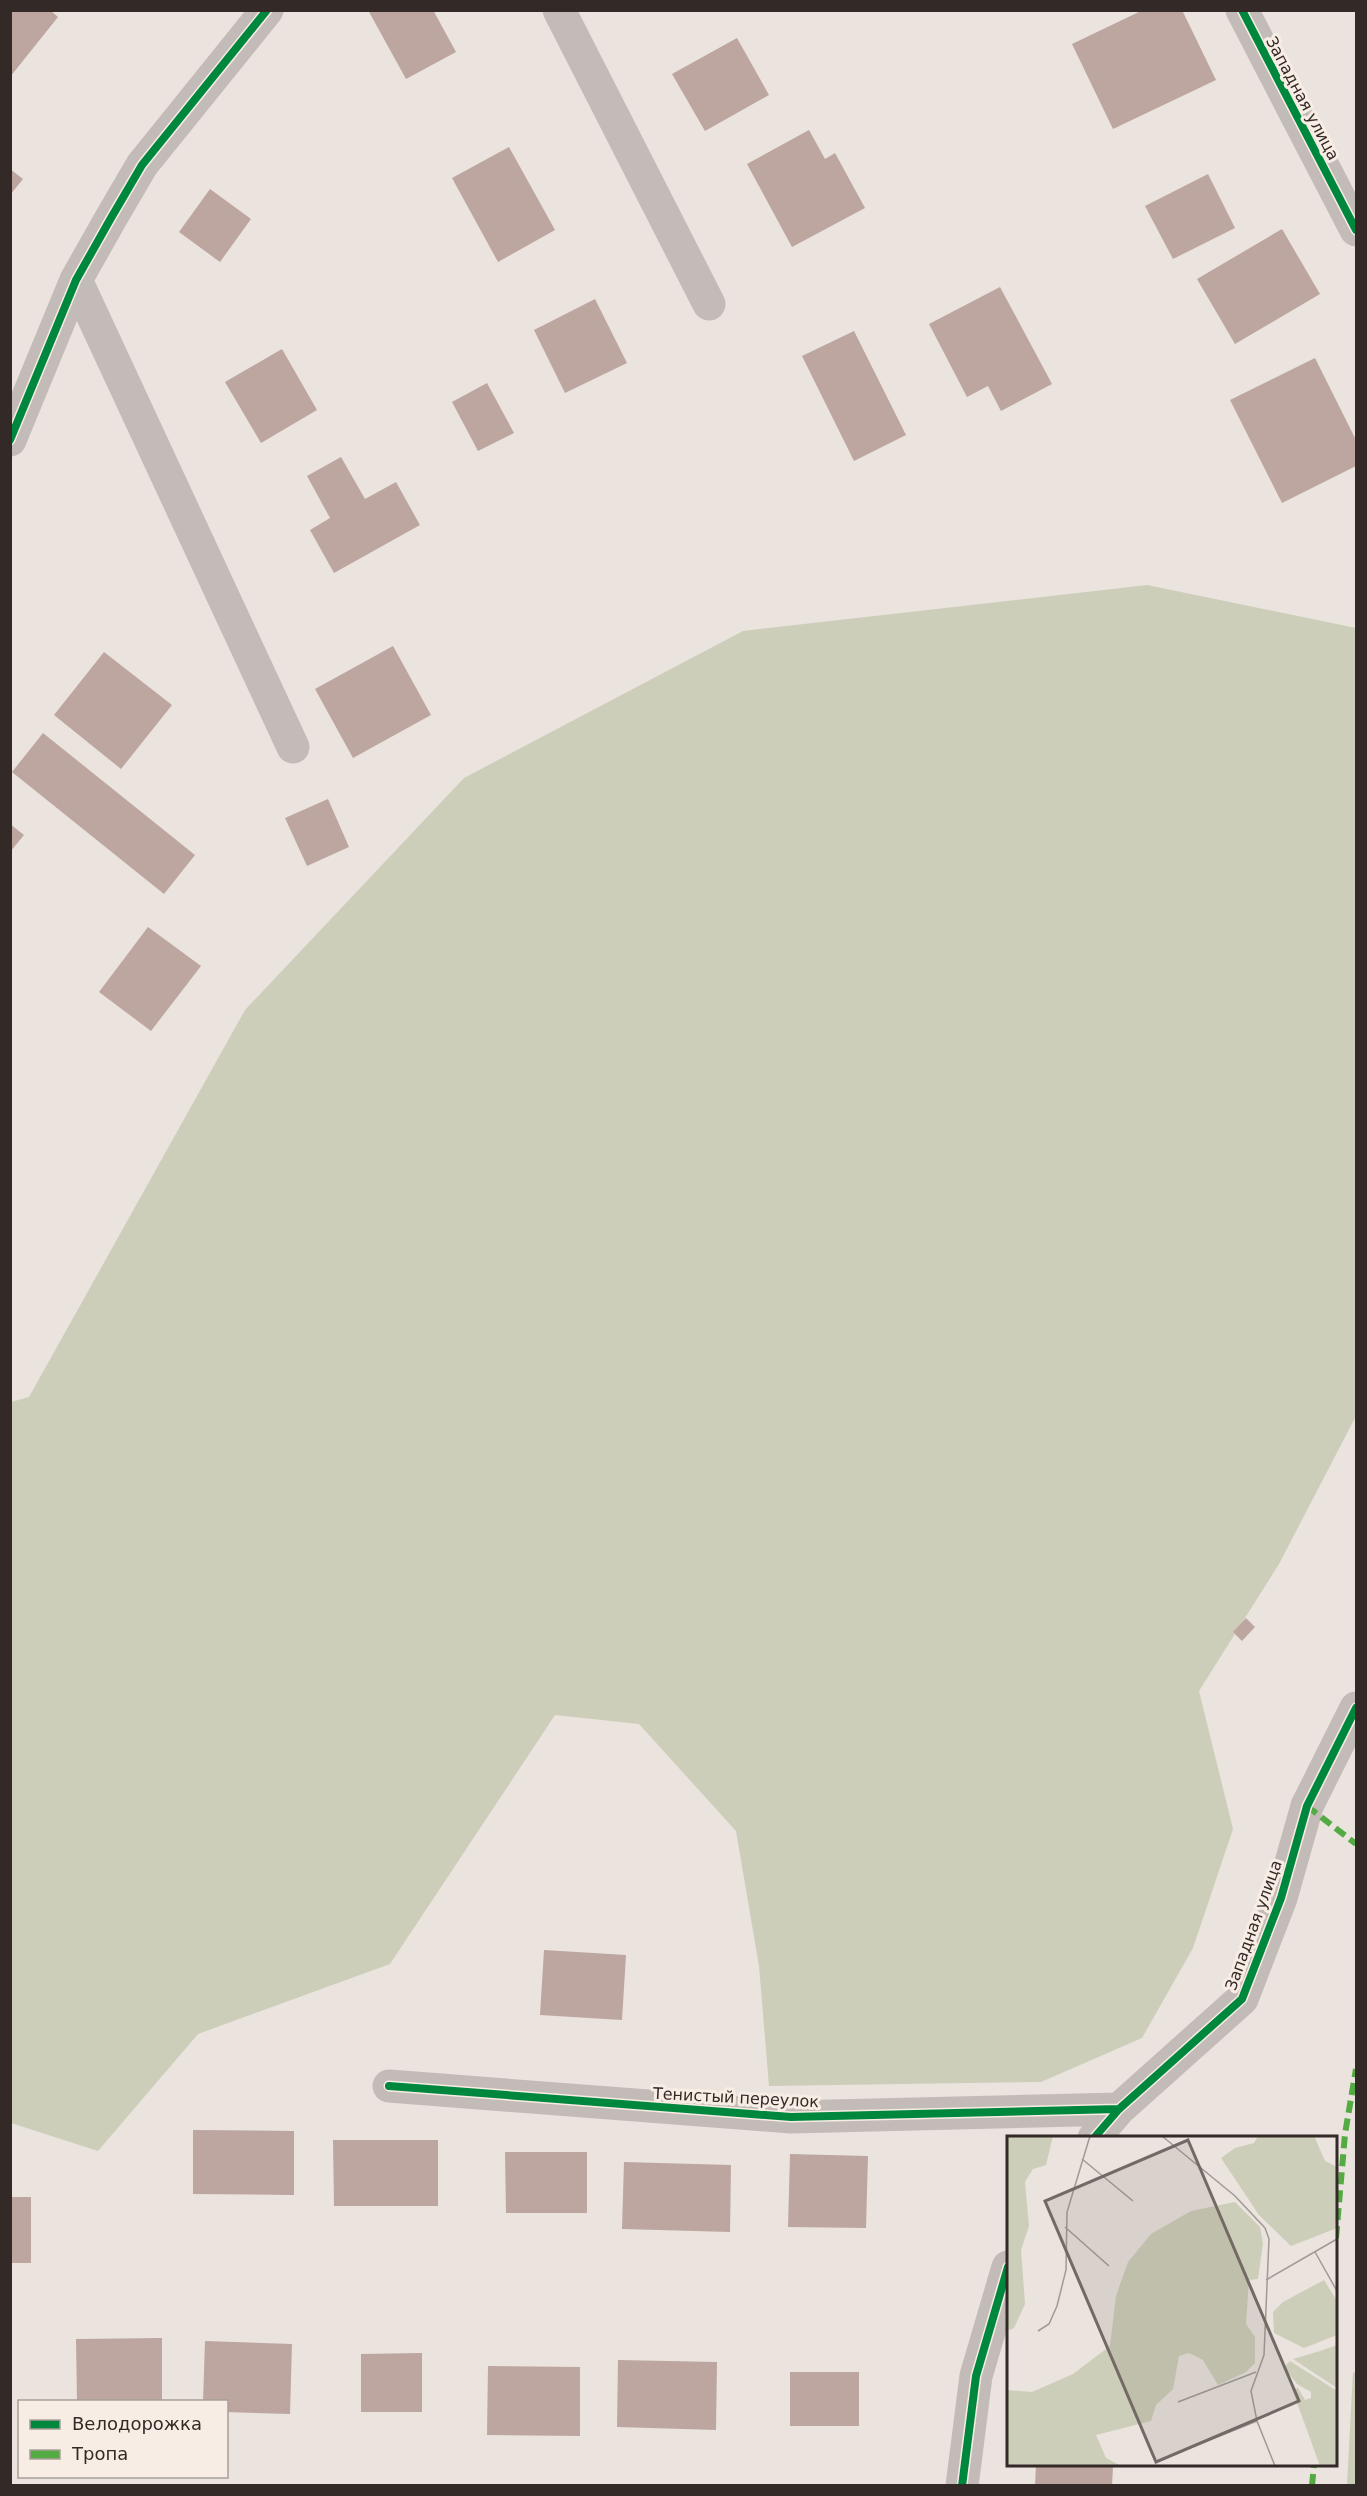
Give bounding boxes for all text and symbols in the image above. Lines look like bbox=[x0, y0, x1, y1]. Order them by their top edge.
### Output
street label: Западная улица bbox=[1262, 33, 1343, 163]
street label: Западная улица bbox=[1221, 1857, 1286, 1993]
street label: Тенистый переулок bbox=[652, 2084, 820, 2111]
inset map bbox=[1007, 2136, 1337, 2466]
legend bbox=[18, 2400, 228, 2478]
text: Велодорожка bbox=[72, 2413, 202, 2434]
text: Тропа bbox=[71, 2443, 128, 2464]

